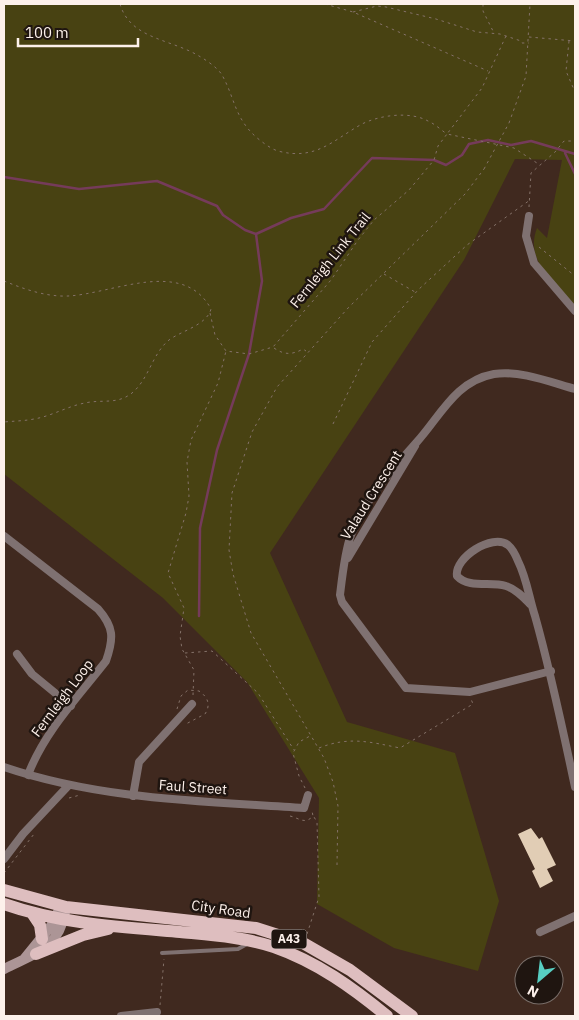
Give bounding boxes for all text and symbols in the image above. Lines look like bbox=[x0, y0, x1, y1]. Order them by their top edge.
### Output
scale bar bbox=[18, 15, 138, 47]
text: 100 m bbox=[25, 23, 69, 42]
street label: Fernleigh Link Trail bbox=[286, 208, 374, 312]
street label: Valaud Crescent bbox=[336, 447, 406, 543]
street label: Fernleigh Loop bbox=[27, 656, 97, 740]
street label: Faul Street bbox=[158, 776, 228, 798]
street label: City Road bbox=[190, 896, 252, 922]
road number: A43 bbox=[272, 930, 306, 949]
north arrow bbox=[514, 955, 564, 1005]
text: N bbox=[524, 981, 542, 1002]

